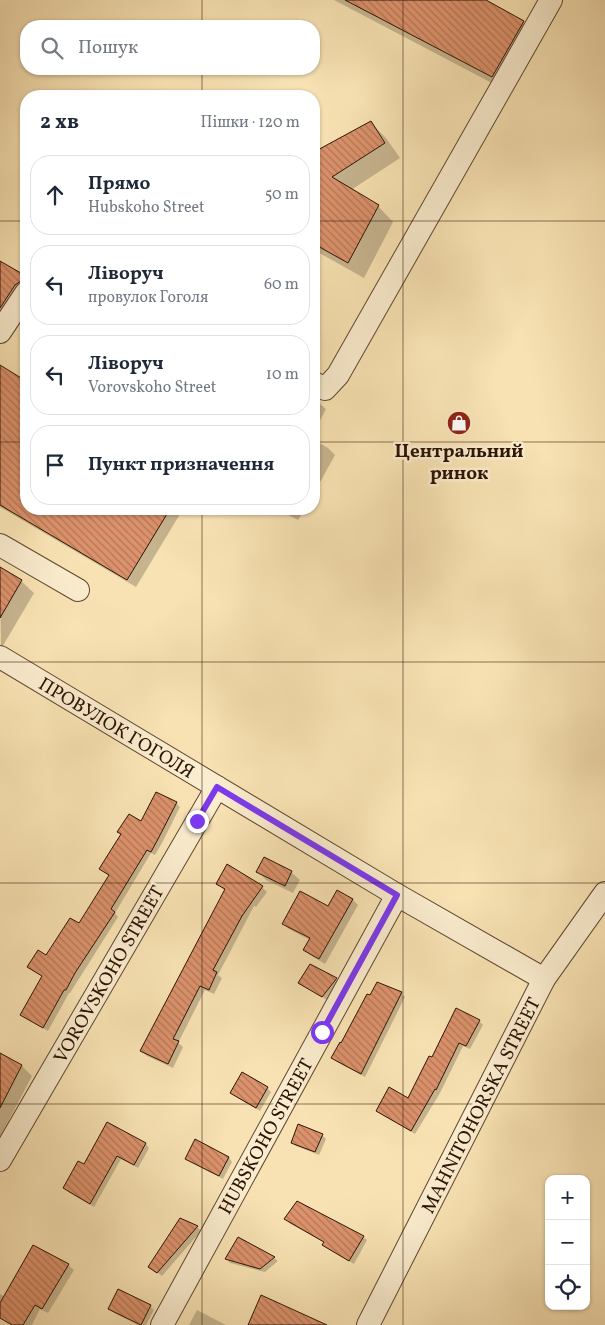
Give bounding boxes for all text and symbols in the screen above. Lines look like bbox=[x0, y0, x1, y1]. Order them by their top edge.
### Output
search box bbox=[20, 20, 320, 75]
icon: search bbox=[38, 34, 66, 62]
text: Пошук bbox=[78, 35, 138, 61]
text: 2 хв bbox=[40, 108, 79, 137]
text: Пішки · 120 m bbox=[201, 112, 300, 134]
text: Прямо bbox=[88, 171, 150, 197]
icon: ahead bbox=[41, 181, 69, 209]
text: 50 m bbox=[265, 184, 299, 206]
text: Hubskoho Street bbox=[88, 197, 205, 219]
text: Ліворуч bbox=[88, 261, 163, 287]
icon: left bbox=[41, 271, 69, 299]
text: 60 m bbox=[264, 274, 299, 296]
text: провулок Гоголя bbox=[88, 287, 208, 309]
text: Ліворуч bbox=[88, 351, 163, 377]
icon: left bbox=[41, 361, 69, 389]
text: 10 m bbox=[266, 364, 299, 386]
text: Vorovskoho Street bbox=[88, 377, 216, 399]
shop icon: Центральний ринок bbox=[446, 410, 472, 436]
place label: Центральний ринок bbox=[394, 439, 524, 487]
icon: arrive bbox=[41, 451, 69, 479]
text: Пункт призначення bbox=[88, 452, 274, 478]
street label: ПРОВУЛОК ГОГОЛЯ bbox=[33, 672, 199, 786]
route end bbox=[186, 810, 209, 833]
street label: VOROVSKOHO STREET bbox=[48, 881, 171, 1069]
street label: MAHNITOHORSKA STREET bbox=[416, 993, 548, 1218]
route start bbox=[311, 1021, 334, 1044]
street label: HUBSKOHO STREET bbox=[213, 1054, 320, 1220]
map controls bbox=[545, 1175, 590, 1310]
button: + bbox=[545, 1175, 590, 1220]
button: − bbox=[545, 1220, 590, 1265]
button: locate bbox=[545, 1265, 590, 1310]

